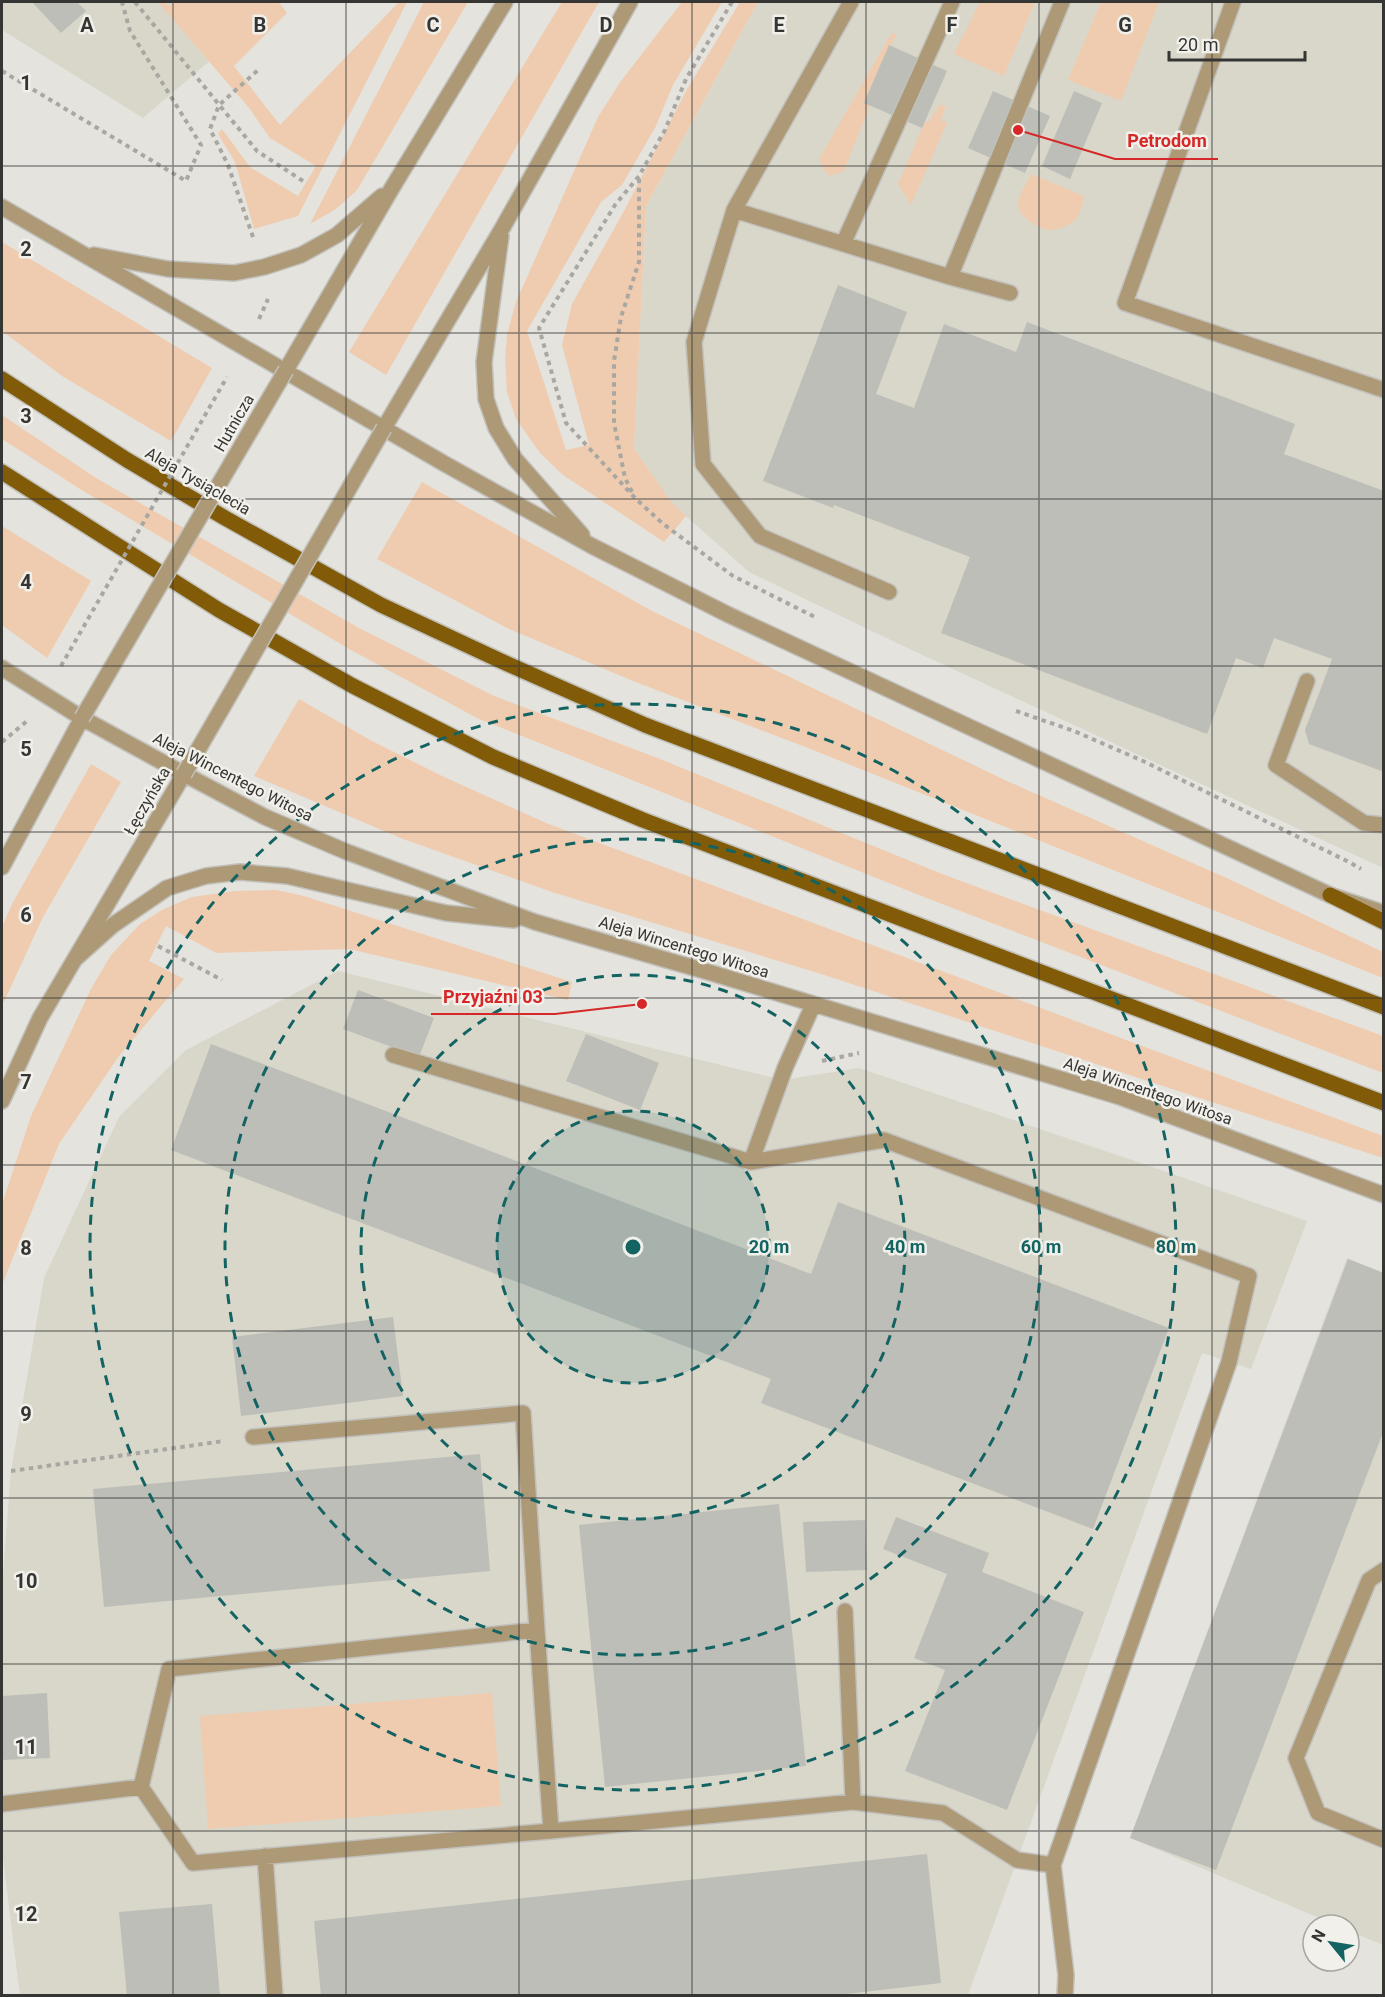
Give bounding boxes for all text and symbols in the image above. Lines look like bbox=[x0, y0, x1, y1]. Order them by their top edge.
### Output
text: A bbox=[80, 13, 94, 37]
text: B bbox=[254, 13, 266, 37]
text: C bbox=[426, 13, 440, 37]
text: D bbox=[600, 13, 613, 37]
text: E bbox=[773, 13, 785, 37]
text: F bbox=[947, 13, 958, 37]
text: G bbox=[1118, 13, 1132, 37]
scale bar bbox=[1169, 24, 1306, 62]
text: 20 m bbox=[1178, 34, 1218, 55]
text: 1 bbox=[20, 71, 32, 95]
callout: Petrodom bbox=[1115, 123, 1218, 159]
text: Petrodom bbox=[1127, 130, 1207, 151]
text: 2 bbox=[20, 237, 32, 261]
street label: Hutnicza bbox=[210, 391, 258, 455]
text: 3 bbox=[20, 404, 32, 428]
street label: Aleja Tysiąclecia bbox=[142, 443, 254, 519]
text: 4 bbox=[20, 570, 32, 594]
street label: Aleja Wincentego Witosa bbox=[150, 728, 316, 826]
text: 5 bbox=[20, 737, 32, 761]
street label: Łęczyńska bbox=[120, 764, 174, 838]
text: 6 bbox=[20, 903, 32, 927]
street label: Aleja Wincentego Witosa bbox=[597, 912, 771, 982]
callout: Przyjaźni 03 bbox=[431, 978, 555, 1014]
text: Przyjaźni 03 bbox=[443, 986, 543, 1007]
street label: Aleja Wincentego Witosa bbox=[1061, 1053, 1235, 1129]
text: 7 bbox=[20, 1070, 32, 1094]
text: 8 bbox=[20, 1236, 32, 1260]
text: 20 m bbox=[749, 1236, 789, 1257]
text: 40 m bbox=[885, 1236, 925, 1257]
text: 60 m bbox=[1021, 1236, 1061, 1257]
text: 80 m bbox=[1156, 1236, 1196, 1257]
centre of rings bbox=[623, 1237, 643, 1257]
text: 9 bbox=[20, 1402, 32, 1426]
text: 10 bbox=[15, 1569, 37, 1593]
text: 11 bbox=[15, 1735, 37, 1759]
text: 12 bbox=[15, 1902, 37, 1926]
north arrow bbox=[1301, 1913, 1361, 1973]
text: N bbox=[1307, 1926, 1329, 1945]

